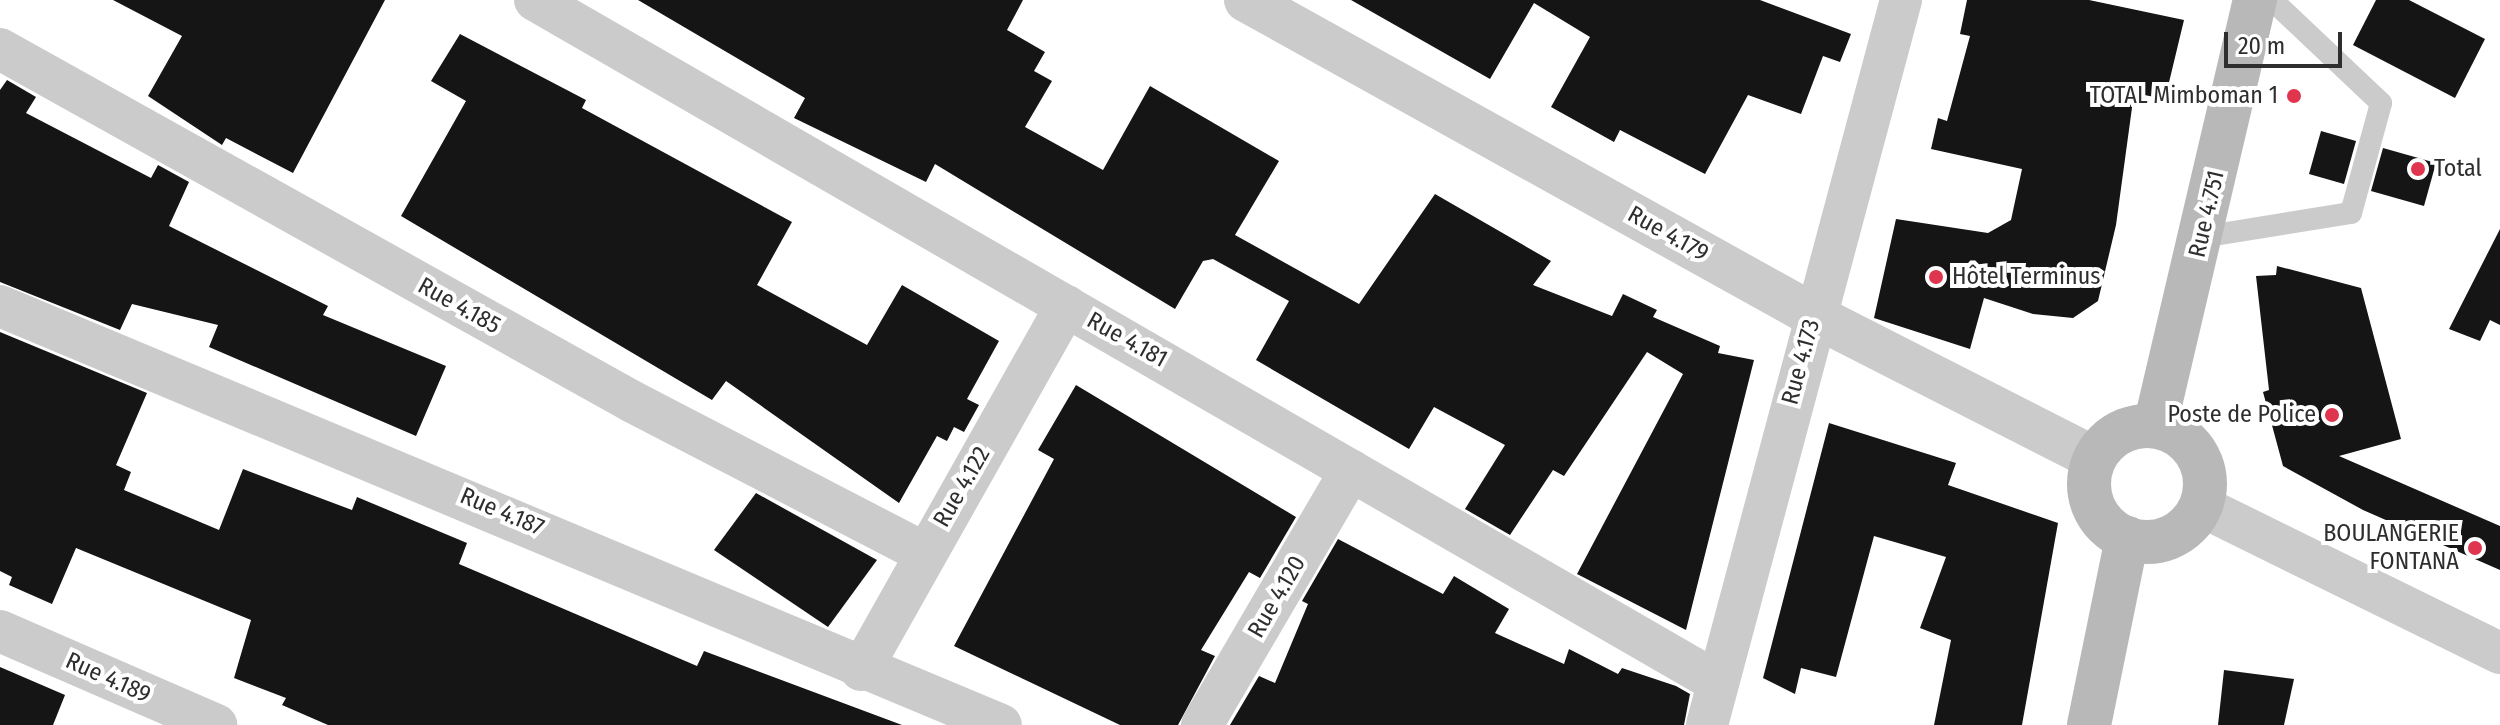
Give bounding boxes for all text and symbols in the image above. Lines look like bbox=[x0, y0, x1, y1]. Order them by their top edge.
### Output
scale bar bbox=[2228, 16, 2346, 66]
text: 20 m bbox=[2238, 32, 2285, 60]
place label: TOTAL Mimboman 1 bbox=[2090, 82, 2278, 110]
marker: TOTAL Mimboman 1 bbox=[2285, 87, 2303, 105]
place label: Total bbox=[2434, 155, 2482, 183]
marker: Total bbox=[2409, 160, 2427, 178]
street label: Rue 4.751 bbox=[2183, 168, 2231, 260]
street label: Rue 4.179 bbox=[1623, 200, 1713, 268]
place label: Hôtel Terminus bbox=[1952, 263, 2100, 291]
marker: Hôtel Terminus bbox=[1927, 268, 1945, 286]
street label: Rue 4.185 bbox=[413, 272, 505, 340]
street label: Rue 4.181 bbox=[1082, 306, 1172, 374]
street label: Rue 4.173 bbox=[1776, 316, 1826, 408]
place label: Poste de Police bbox=[2167, 401, 2316, 429]
marker: Poste de Police bbox=[2323, 406, 2341, 424]
street label: Rue 4.122 bbox=[928, 442, 996, 532]
street label: Rue 4.187 bbox=[456, 482, 548, 542]
place label: BOULANGERIE FONTANA bbox=[2323, 520, 2459, 576]
marker: BOULANGERIE FONTANA bbox=[2466, 539, 2484, 557]
street label: Rue 4.120 bbox=[1242, 551, 1312, 643]
street label: Rue 4.189 bbox=[61, 647, 155, 709]

